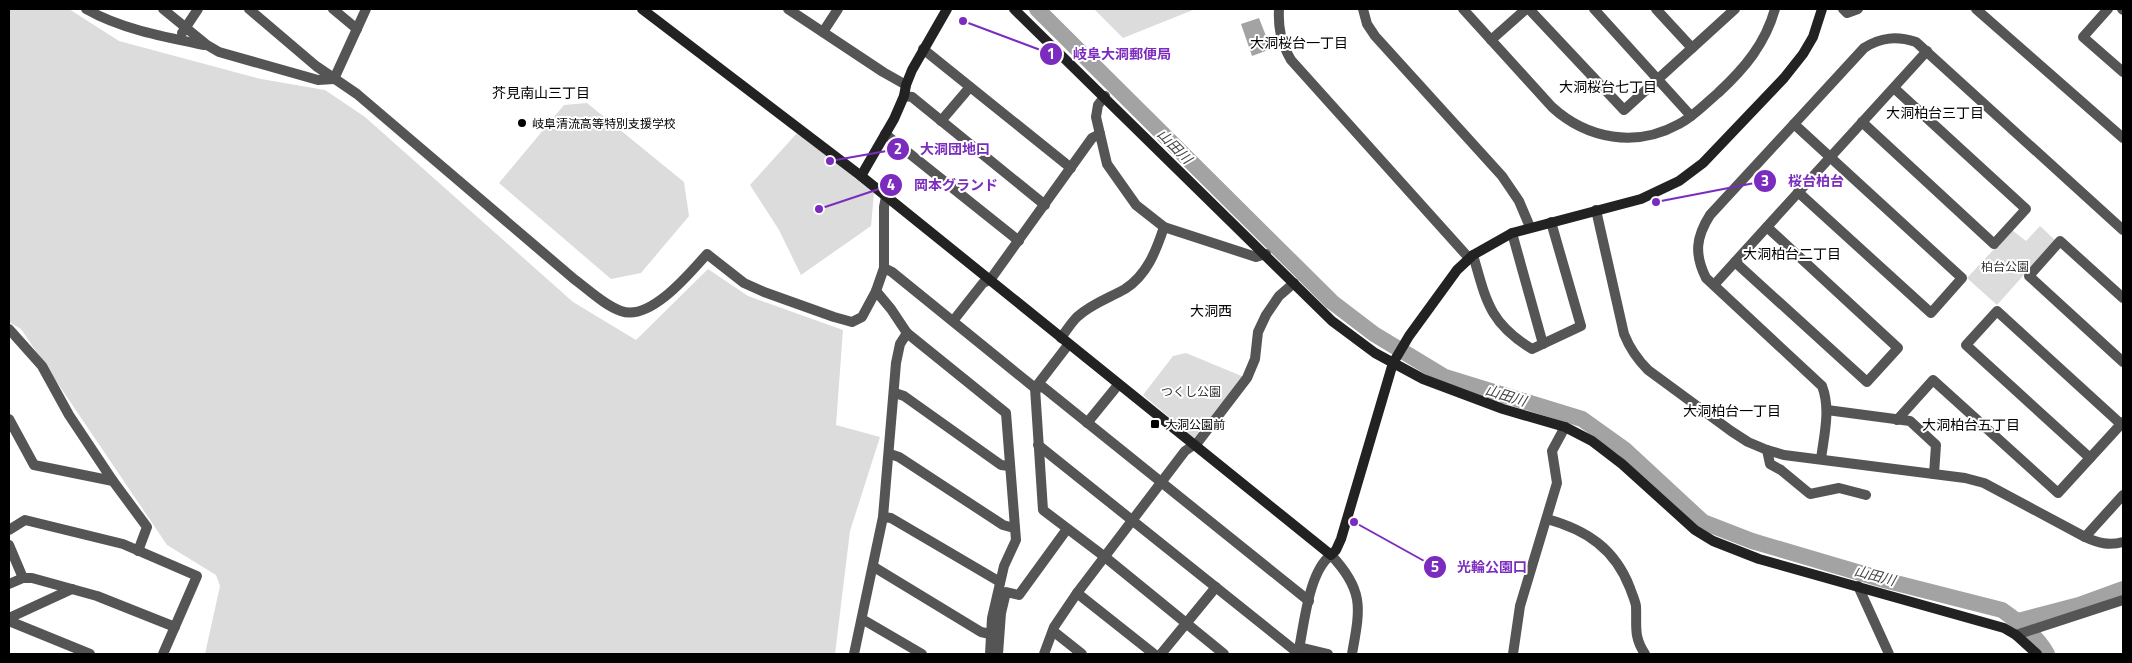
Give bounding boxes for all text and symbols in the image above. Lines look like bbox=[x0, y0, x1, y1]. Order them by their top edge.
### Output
district label: 大洞桜台一丁目 bbox=[1250, 32, 1348, 53]
callout: 岐阜大洞郵便局 bbox=[1038, 39, 1181, 68]
text: 1 bbox=[1047, 42, 1055, 65]
text: 岐阜大洞郵便局 bbox=[1073, 43, 1171, 64]
district label: 大洞桜台七丁目 bbox=[1559, 76, 1657, 97]
district label: 芥見南山三丁目 bbox=[492, 82, 590, 103]
district label: 大洞柏台三丁目 bbox=[1886, 102, 1984, 123]
place label: 岐阜清流高等特別支援学校 bbox=[532, 114, 676, 133]
marker: 岐阜清流高等特別支援学校 bbox=[516, 117, 528, 129]
water label: 山田川 bbox=[1153, 124, 1199, 170]
callout: 大洞団地口 bbox=[885, 134, 1000, 163]
text: 2 bbox=[894, 137, 902, 160]
text: 大洞団地口 bbox=[920, 138, 990, 159]
callout: 桜台柏台 bbox=[1753, 166, 1854, 195]
text: 3 bbox=[1761, 169, 1769, 192]
text: 桜台柏台 bbox=[1788, 170, 1844, 191]
callout: 岡本グランド bbox=[879, 171, 1008, 200]
text: 4 bbox=[887, 173, 895, 196]
text: 岡本グランド bbox=[914, 174, 998, 195]
district label: 大洞柏台二丁目 bbox=[1743, 243, 1841, 264]
park label: 柏台公園 bbox=[1981, 257, 2029, 276]
district label: 大洞西 bbox=[1190, 300, 1232, 321]
water label: 山田川 bbox=[1483, 379, 1531, 412]
park label: つくし公園 bbox=[1161, 382, 1221, 401]
district label: 大洞柏台一丁目 bbox=[1683, 400, 1781, 421]
district label: 大洞柏台五丁目 bbox=[1922, 414, 2020, 435]
place label: 大洞公園前 bbox=[1165, 415, 1225, 434]
marker: 大洞公園前 bbox=[1149, 418, 1161, 430]
callout: 光輪公園口 bbox=[1422, 553, 1537, 582]
text: 5 bbox=[1431, 555, 1439, 578]
text: 光輪公園口 bbox=[1457, 556, 1527, 577]
water label: 山田川 bbox=[1852, 559, 1900, 591]

